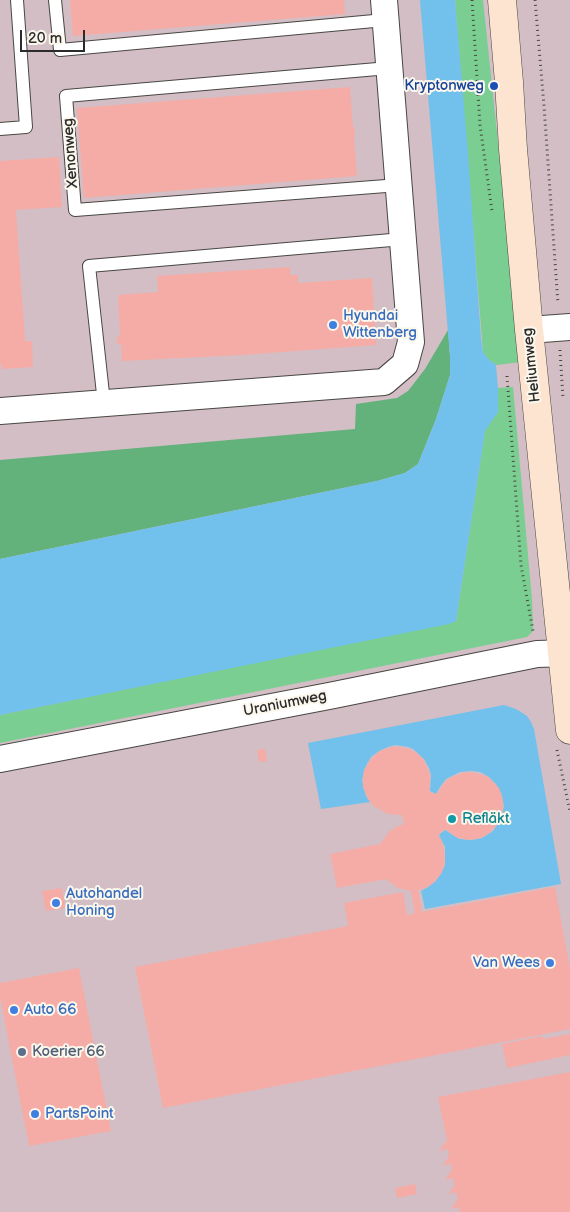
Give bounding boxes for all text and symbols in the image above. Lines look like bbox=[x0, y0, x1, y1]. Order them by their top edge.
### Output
scale bar bbox=[22, 20, 88, 52]
text: 20 m bbox=[28, 29, 62, 48]
place label: Kryptonweg bbox=[404, 77, 484, 95]
marker: Kryptonweg bbox=[488, 80, 500, 92]
street label: Xenonweg bbox=[60, 117, 82, 189]
place label: Hyundai Wittenberg bbox=[343, 307, 417, 342]
marker: Hyundai Wittenberg bbox=[327, 319, 339, 331]
street label: Heliumweg bbox=[519, 327, 545, 403]
street label: Uraniumweg bbox=[242, 687, 328, 721]
place label: Refläkt bbox=[462, 810, 510, 828]
marker: Refläkt bbox=[446, 813, 458, 825]
place label: Autohandel Honing bbox=[66, 885, 142, 920]
marker: Autohandel Honing bbox=[50, 897, 62, 909]
place label: Van Wees bbox=[473, 954, 540, 972]
marker: Van Wees bbox=[544, 957, 556, 969]
place label: Auto 66 bbox=[24, 1001, 76, 1019]
marker: Auto 66 bbox=[8, 1004, 20, 1016]
place label: Koerier 66 bbox=[32, 1043, 105, 1061]
marker: Koerier 66 bbox=[16, 1046, 28, 1058]
place label: PartsPoint bbox=[45, 1105, 114, 1123]
marker: PartsPoint bbox=[29, 1108, 41, 1120]

